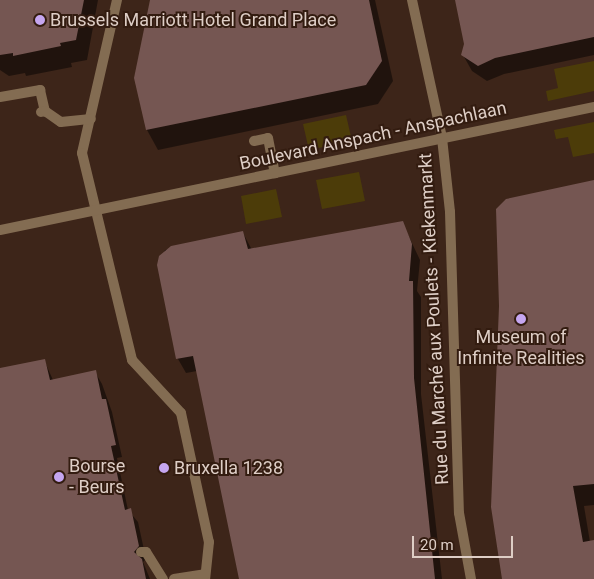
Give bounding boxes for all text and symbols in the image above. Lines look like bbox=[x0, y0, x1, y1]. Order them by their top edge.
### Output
place label: Brussels Marriott Hotel Grand Place bbox=[50, 9, 336, 31]
marker: Brussels Marriott Hotel Grand Place bbox=[34, 14, 46, 26]
street label: Boulevard Anspach - Anspachlaan bbox=[238, 97, 508, 175]
street label: Rue du Marché aux Poulets - Kiekenmarkt bbox=[415, 153, 453, 485]
marker: Museum of Infinite Realities bbox=[515, 313, 527, 325]
place label: Museum of Infinite Realities bbox=[457, 327, 585, 369]
place label: Bourse - Beurs bbox=[69, 456, 125, 498]
place label: Bruxella 1238 bbox=[174, 457, 283, 479]
marker: Bruxella 1238 bbox=[158, 462, 170, 474]
marker: Bourse - Beurs bbox=[53, 471, 65, 483]
scale bar bbox=[414, 526, 515, 558]
text: 20 m bbox=[420, 536, 454, 554]

